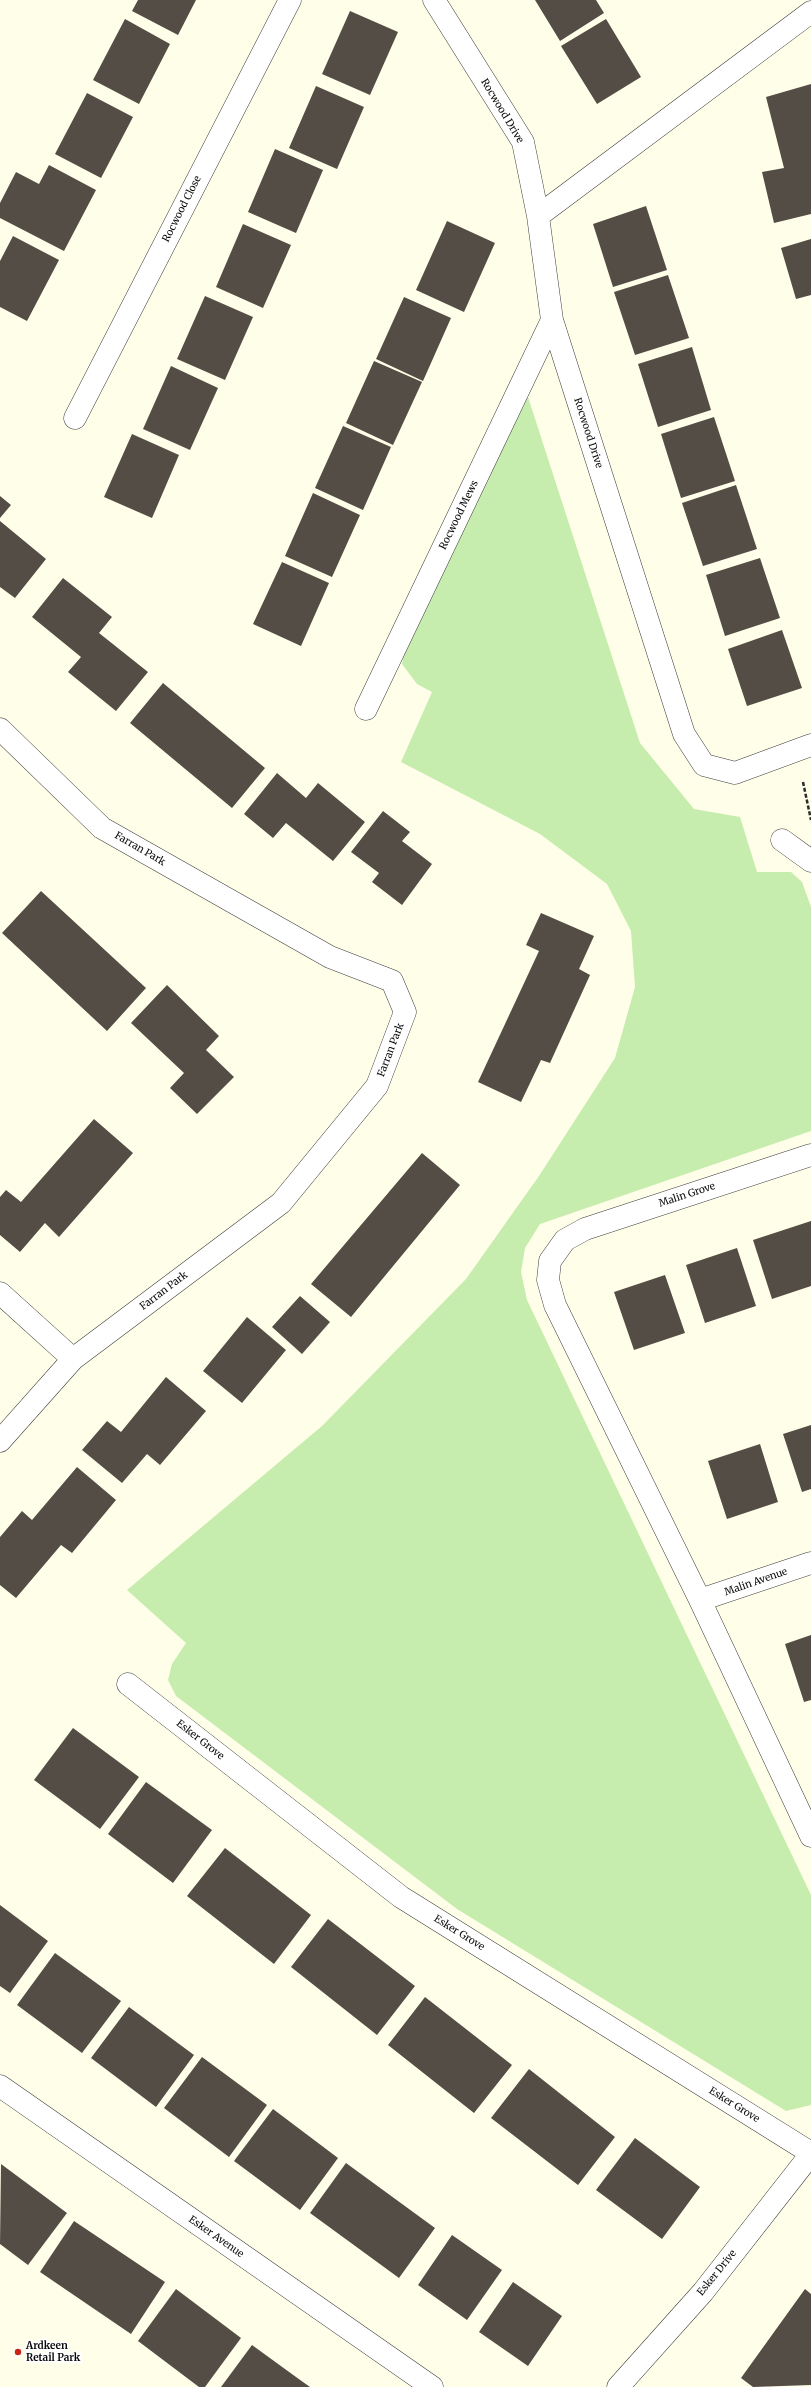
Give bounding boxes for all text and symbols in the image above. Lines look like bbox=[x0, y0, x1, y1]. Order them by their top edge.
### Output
street label: Rocwood Drive bbox=[478, 77, 526, 145]
street label: Rocwood Close bbox=[160, 174, 204, 244]
street label: Rocwood Drive bbox=[571, 396, 605, 470]
street label: Rocwood Mews bbox=[437, 478, 481, 552]
street label: Farran Park bbox=[113, 830, 167, 868]
street label: Farran Park bbox=[375, 1021, 407, 1079]
street label: Malin Grove bbox=[657, 1180, 717, 1210]
street label: Farran Park bbox=[138, 1269, 190, 1313]
street label: Malin Avenue bbox=[723, 1566, 789, 1598]
street label: Esker Grove bbox=[174, 1718, 226, 1762]
street label: Esker Grove bbox=[431, 1913, 487, 1953]
street label: Esker Grove bbox=[706, 2085, 762, 2125]
street label: Esker Avenue bbox=[186, 2214, 246, 2260]
street label: Esker Drive bbox=[695, 2248, 739, 2298]
place label: Ardkeen Retail Park bbox=[26, 2340, 80, 2364]
marker: Ardkeen Retail Park bbox=[13, 2347, 23, 2357]

